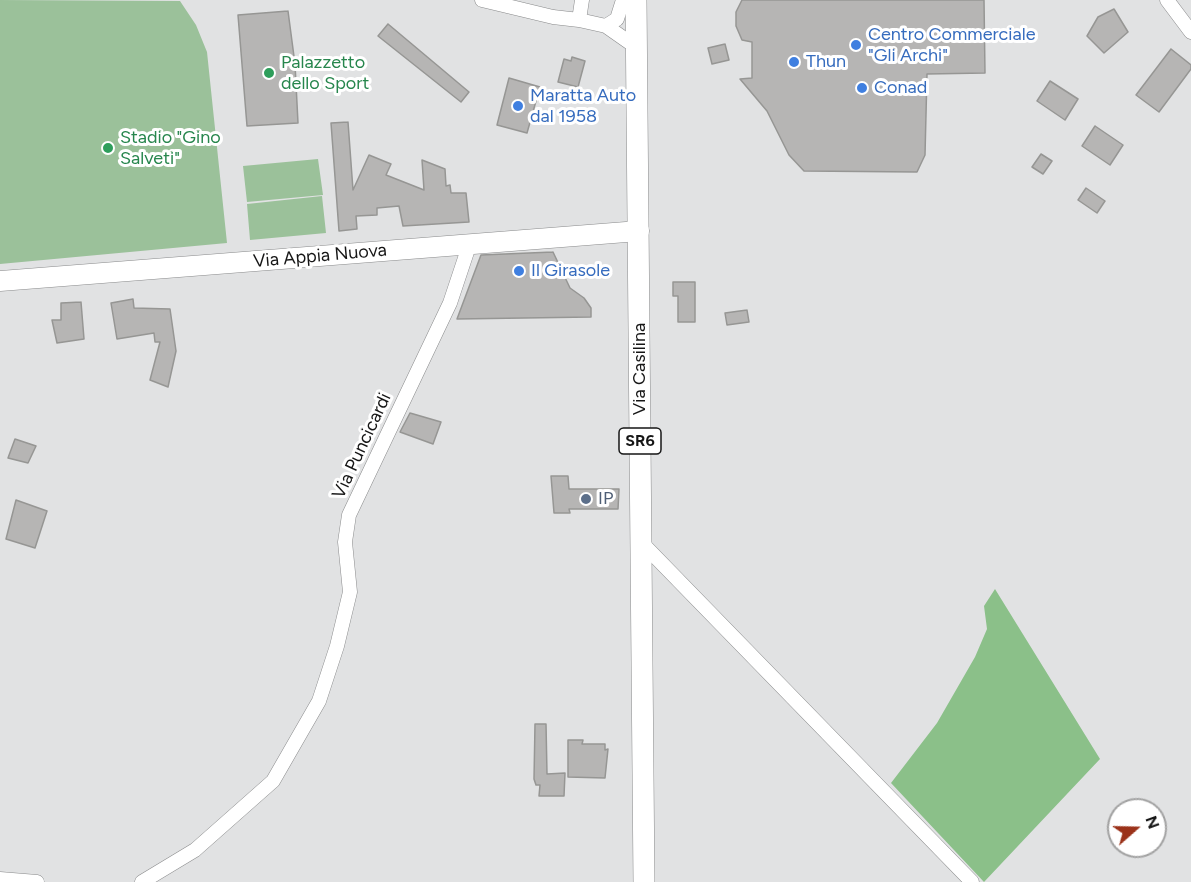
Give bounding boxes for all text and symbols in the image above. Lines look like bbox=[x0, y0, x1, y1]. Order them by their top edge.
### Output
place label: Centro Commerciale "Gli Archi" bbox=[868, 24, 1035, 66]
marker: Centro Commerciale "Gli Archi" bbox=[849, 38, 863, 52]
place label: Thun bbox=[806, 51, 846, 73]
place label: Palazzetto dello Sport bbox=[281, 52, 369, 94]
marker: Thun bbox=[787, 55, 801, 69]
marker: Palazzetto dello Sport bbox=[262, 66, 276, 80]
place label: Conad bbox=[874, 77, 927, 99]
marker: Conad bbox=[855, 81, 869, 95]
place label: Maratta Auto dal 1958 bbox=[530, 85, 636, 128]
marker: Maratta Auto dal 1958 bbox=[511, 99, 525, 113]
place label: Stadio "Gino Salveti" bbox=[120, 127, 221, 170]
marker: Stadio "Gino Salveti" bbox=[101, 141, 115, 155]
street label: Via Appia Nuova bbox=[252, 239, 388, 273]
place label: Il Girasole bbox=[531, 260, 610, 282]
marker: Il Girasole bbox=[512, 264, 526, 278]
street label: Via Casilina bbox=[629, 323, 651, 415]
street label: Via Puncicardi bbox=[328, 390, 396, 502]
road number: SR6 bbox=[619, 428, 661, 454]
place label: IP bbox=[598, 488, 613, 510]
marker: IP bbox=[579, 492, 593, 506]
north arrow bbox=[1107, 798, 1167, 858]
text: N bbox=[1141, 813, 1164, 831]

